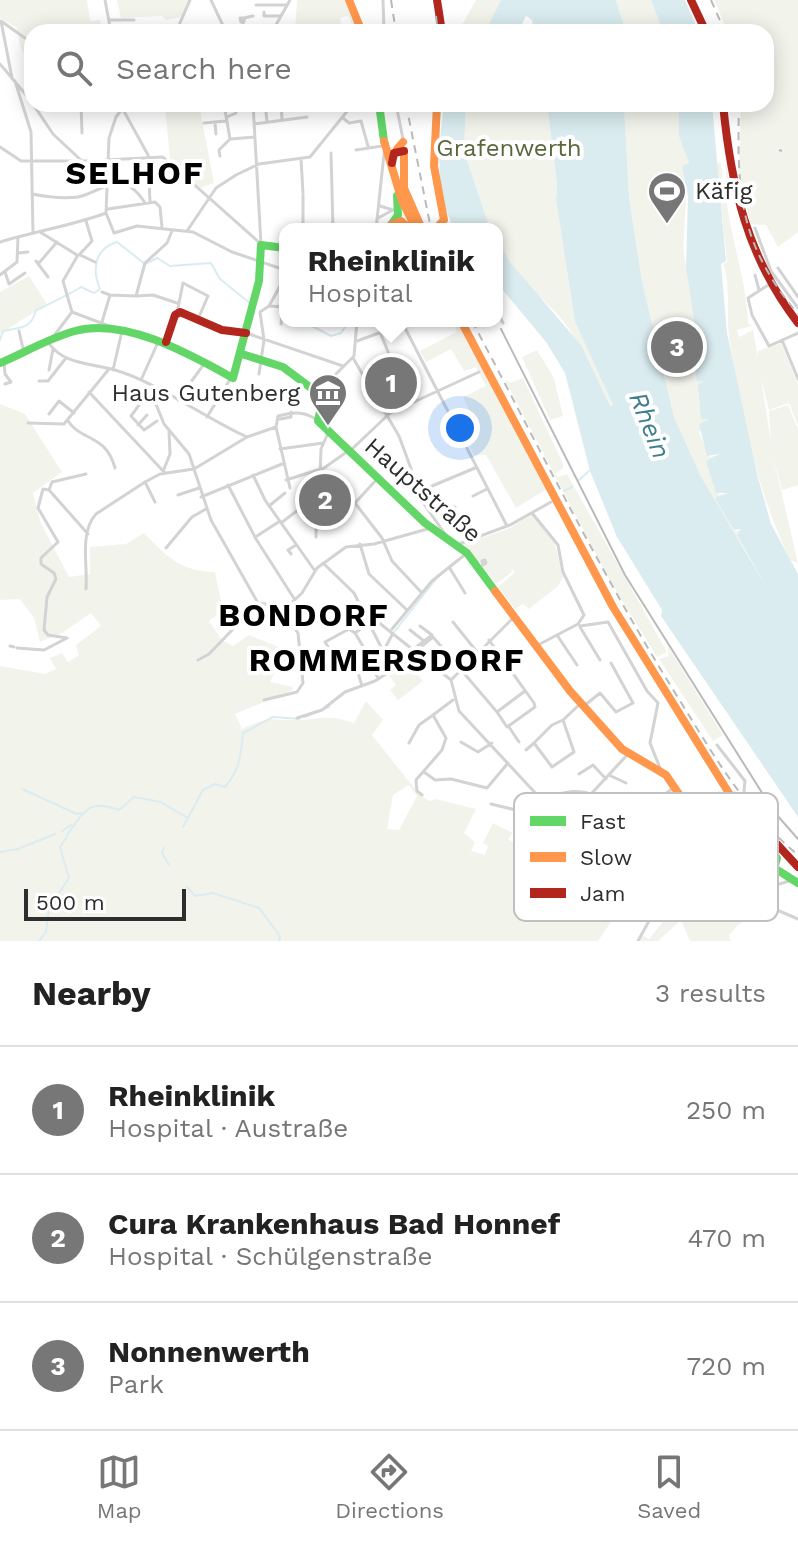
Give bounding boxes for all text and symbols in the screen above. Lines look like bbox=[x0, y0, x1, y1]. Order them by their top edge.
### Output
search box bbox=[24, 24, 774, 112]
icon: search bbox=[52, 46, 96, 90]
text: Search here bbox=[116, 51, 292, 86]
park label: Grafenwerth bbox=[436, 134, 582, 162]
district label: SELHOF bbox=[65, 154, 205, 192]
sports icon: Käfig bbox=[646, 170, 688, 225]
place label: Käfig bbox=[695, 177, 753, 205]
popup bbox=[279, 223, 503, 327]
text: Rheinklinik bbox=[307, 243, 475, 278]
text: Hospital bbox=[307, 278, 412, 308]
pin: 3 bbox=[651, 317, 703, 377]
pin: 1 bbox=[365, 353, 417, 413]
museum icon: Haus Gutenberg bbox=[307, 372, 349, 427]
place label: Haus Gutenberg bbox=[112, 379, 300, 407]
water label: Rhein bbox=[623, 387, 677, 463]
your location bbox=[440, 408, 480, 448]
street label: Hauptstraße bbox=[359, 432, 487, 548]
pin: 2 bbox=[299, 470, 351, 530]
district label: BONDORF bbox=[218, 596, 390, 634]
district label: ROMMERSDORF bbox=[249, 641, 525, 679]
legend bbox=[514, 793, 778, 921]
text: Fast bbox=[580, 809, 626, 834]
text: Slow bbox=[580, 845, 632, 870]
text: Jam bbox=[580, 881, 625, 906]
scale bar bbox=[24, 885, 186, 921]
text: 500 m bbox=[36, 890, 105, 915]
text: Nearby bbox=[32, 973, 151, 1013]
text: 3 results bbox=[655, 978, 766, 1008]
text: Rheinklinik bbox=[108, 1078, 275, 1113]
text: 1 bbox=[52, 1095, 64, 1125]
text: 250 m bbox=[686, 1095, 766, 1125]
text: Hospital · Austraße bbox=[108, 1113, 348, 1143]
text: Cura Krankenhaus Bad Honnef bbox=[108, 1206, 560, 1241]
text: 2 bbox=[50, 1223, 66, 1253]
text: 470 m bbox=[688, 1223, 766, 1253]
text: Hospital · Schülgenstraße bbox=[108, 1241, 433, 1271]
text: Nonnenwerth bbox=[108, 1334, 310, 1369]
text: 3 bbox=[50, 1351, 66, 1381]
text: 720 m bbox=[686, 1351, 766, 1381]
text: Park bbox=[108, 1369, 164, 1399]
tab: Map bbox=[97, 1450, 142, 1523]
tab: Directions bbox=[335, 1450, 444, 1523]
tab: Saved bbox=[637, 1450, 701, 1523]

